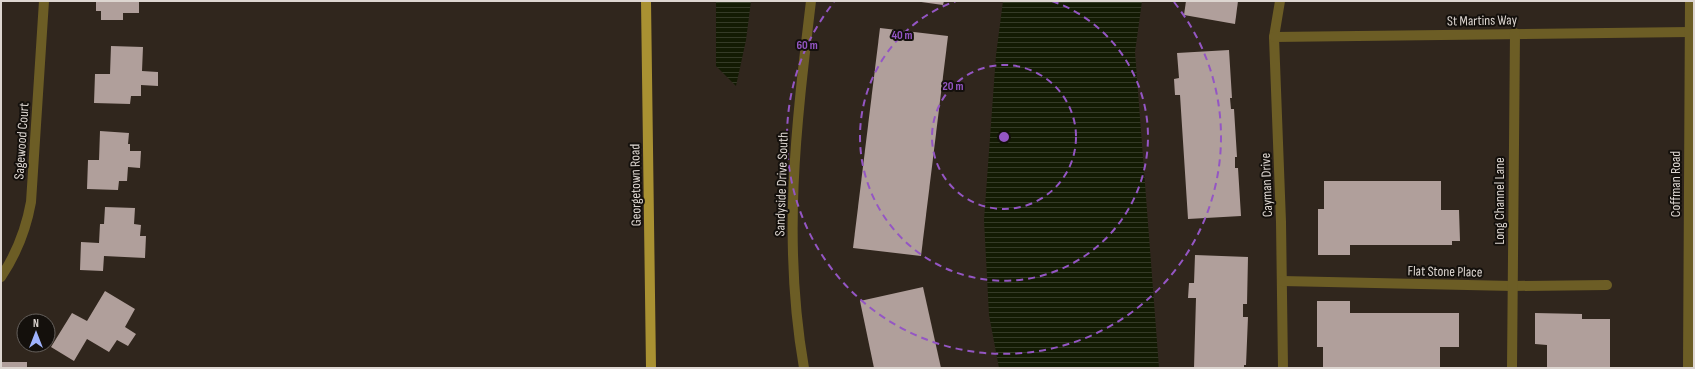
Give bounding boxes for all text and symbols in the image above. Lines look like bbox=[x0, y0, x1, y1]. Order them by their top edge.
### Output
street label: St Martins Way bbox=[1447, 11, 1518, 30]
text: 40 m bbox=[891, 28, 913, 43]
text: 60 m bbox=[796, 38, 818, 53]
text: 20 m bbox=[943, 79, 963, 94]
street label: Sagewood Court bbox=[10, 102, 33, 180]
centre of rings bbox=[997, 130, 1011, 144]
street label: Sandyside Drive South bbox=[771, 131, 792, 237]
street label: Georgetown Road bbox=[626, 143, 645, 226]
street label: Coffman Road bbox=[1667, 151, 1684, 217]
street label: Cayman Drive bbox=[1257, 153, 1276, 217]
street label: Long Channel Lane bbox=[1491, 157, 1508, 245]
street label: Flat Stone Place bbox=[1407, 262, 1482, 281]
north arrow bbox=[16, 313, 56, 353]
text: N bbox=[33, 317, 39, 330]

